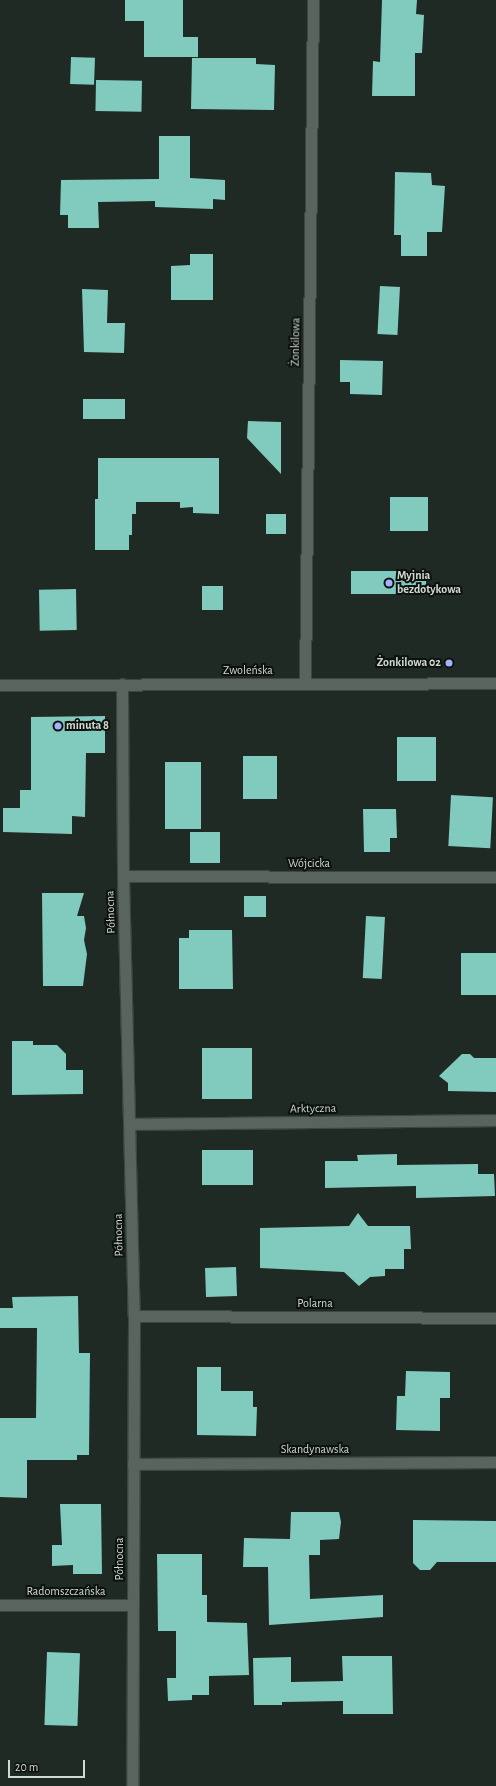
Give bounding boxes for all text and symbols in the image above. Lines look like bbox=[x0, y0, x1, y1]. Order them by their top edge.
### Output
street label: Żonkilowa bbox=[288, 318, 304, 366]
place label: Myjnia bezdotykowa bbox=[397, 569, 461, 597]
marker: Myjnia bezdotykowa bbox=[384, 578, 394, 588]
place label: Żonkilowa 02 bbox=[377, 656, 441, 670]
marker: Żonkilowa 02 bbox=[444, 658, 454, 668]
street label: Zwoleńska bbox=[223, 664, 273, 678]
place label: minuta 8 bbox=[66, 719, 109, 733]
marker: minuta 8 bbox=[53, 721, 63, 731]
street label: Wójcicka bbox=[288, 857, 330, 871]
street label: Północna bbox=[103, 890, 119, 934]
street label: Arktyczna bbox=[290, 1101, 336, 1117]
street label: Północna bbox=[111, 1213, 127, 1257]
street label: Polarna bbox=[297, 1297, 333, 1311]
street label: Skandynawska bbox=[281, 1443, 349, 1457]
street label: Północna bbox=[113, 1537, 127, 1581]
street label: Radomszczańska bbox=[26, 1585, 106, 1599]
scale bar bbox=[10, 1752, 87, 1778]
text: 20 m bbox=[15, 1761, 38, 1773]

